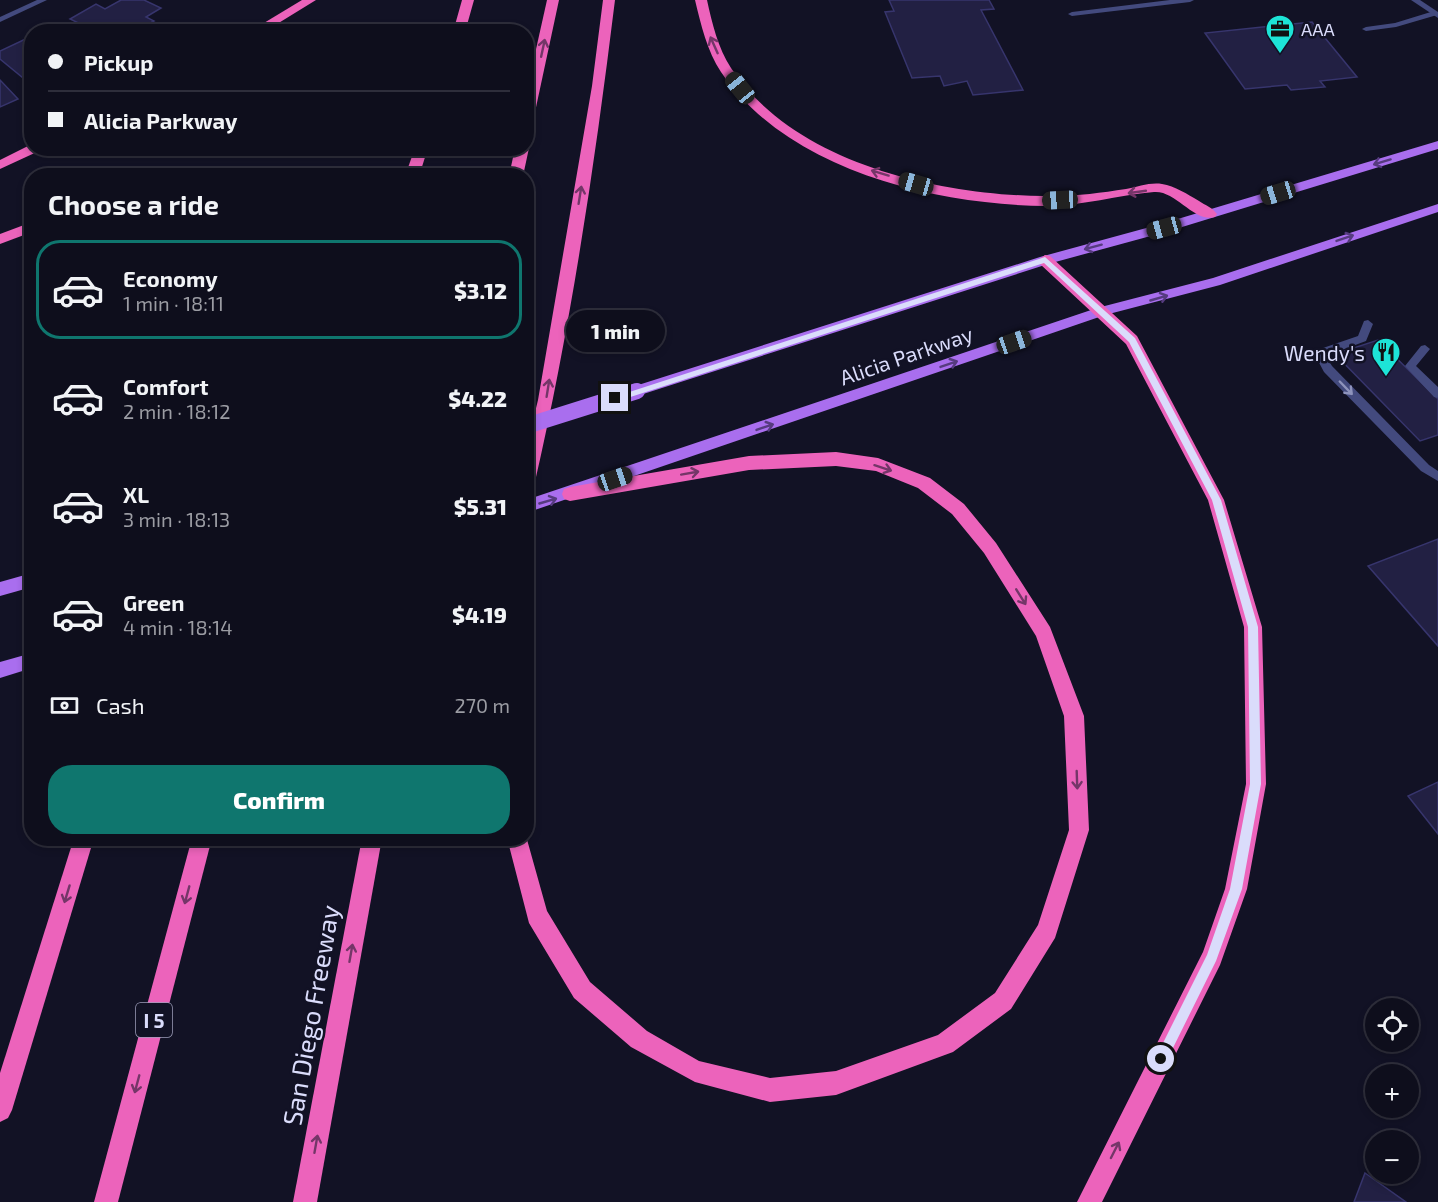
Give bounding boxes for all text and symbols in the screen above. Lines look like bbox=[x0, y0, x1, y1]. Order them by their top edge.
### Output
office icon: AAA bbox=[1264, 13, 1296, 55]
place label: AAA bbox=[1301, 18, 1335, 40]
one-way arrow bbox=[708, 37, 719, 55]
one-way arrow bbox=[538, 39, 549, 58]
text: Pickup bbox=[84, 49, 153, 75]
car bbox=[722, 68, 758, 108]
text: Alicia Parkway bbox=[84, 107, 237, 133]
one-way arrow bbox=[1373, 157, 1392, 168]
one-way arrow bbox=[871, 167, 890, 178]
car bbox=[896, 170, 936, 198]
car bbox=[1258, 179, 1298, 207]
one-way arrow bbox=[575, 186, 586, 206]
one-way arrow bbox=[1128, 186, 1148, 197]
text: Choose a ride bbox=[48, 188, 219, 220]
car bbox=[1042, 190, 1078, 210]
car bbox=[1144, 215, 1184, 241]
one-way arrow bbox=[1335, 231, 1353, 242]
one-way arrow bbox=[1084, 241, 1103, 253]
icon: car bbox=[51, 263, 105, 317]
text: Economy bbox=[123, 265, 218, 291]
text: $3.12 bbox=[454, 277, 507, 303]
text: 1 min · 18:11 bbox=[123, 291, 224, 315]
one-way arrow bbox=[1149, 292, 1168, 303]
callout: 1 min bbox=[566, 311, 664, 353]
text: 1 min bbox=[591, 319, 640, 343]
street label: Alicia Parkway bbox=[836, 321, 976, 389]
car bbox=[994, 328, 1034, 356]
restaurant icon: Wendy's bbox=[1370, 336, 1402, 378]
place label: Wendy's bbox=[1284, 340, 1365, 365]
one-way arrow bbox=[939, 358, 958, 369]
icon: car bbox=[51, 371, 105, 425]
text: Comfort bbox=[123, 373, 208, 399]
one-way arrow bbox=[543, 378, 554, 398]
one-way arrow bbox=[1339, 380, 1353, 395]
route end bbox=[601, 384, 628, 411]
text: $4.22 bbox=[448, 385, 507, 411]
text: 2 min · 18:12 bbox=[123, 399, 230, 423]
one-way arrow bbox=[755, 421, 774, 432]
one-way arrow bbox=[873, 463, 892, 474]
car bbox=[595, 465, 635, 493]
one-way arrow bbox=[680, 468, 699, 479]
icon: car bbox=[51, 479, 105, 533]
text: XL bbox=[123, 481, 149, 507]
text: $5.31 bbox=[454, 493, 507, 519]
one-way arrow bbox=[539, 495, 558, 506]
text: 3 min · 18:13 bbox=[123, 507, 230, 531]
icon: car bbox=[51, 587, 105, 641]
one-way arrow bbox=[1015, 588, 1027, 605]
text: Green bbox=[123, 589, 185, 615]
text: $4.19 bbox=[452, 601, 507, 627]
text: 4 min · 18:14 bbox=[123, 615, 233, 639]
icon: cash bbox=[48, 689, 81, 722]
text: Cash bbox=[96, 692, 145, 718]
text: 270 m bbox=[454, 693, 510, 717]
button: Confirm bbox=[48, 765, 510, 834]
one-way arrow bbox=[1072, 770, 1083, 790]
one-way arrow bbox=[61, 884, 72, 903]
one-way arrow bbox=[181, 885, 192, 904]
street label: San Diego Freeway bbox=[275, 902, 345, 1128]
one-way arrow bbox=[346, 943, 357, 963]
map controls bbox=[1365, 998, 1419, 1184]
button: locate bbox=[1365, 998, 1419, 1052]
road number: I 5 bbox=[136, 1003, 172, 1037]
route start bbox=[1147, 1045, 1174, 1072]
button: + bbox=[1365, 1064, 1419, 1118]
one-way arrow bbox=[131, 1074, 142, 1093]
button: − bbox=[1365, 1130, 1419, 1184]
one-way arrow bbox=[311, 1135, 322, 1155]
one-way arrow bbox=[1110, 1141, 1121, 1159]

